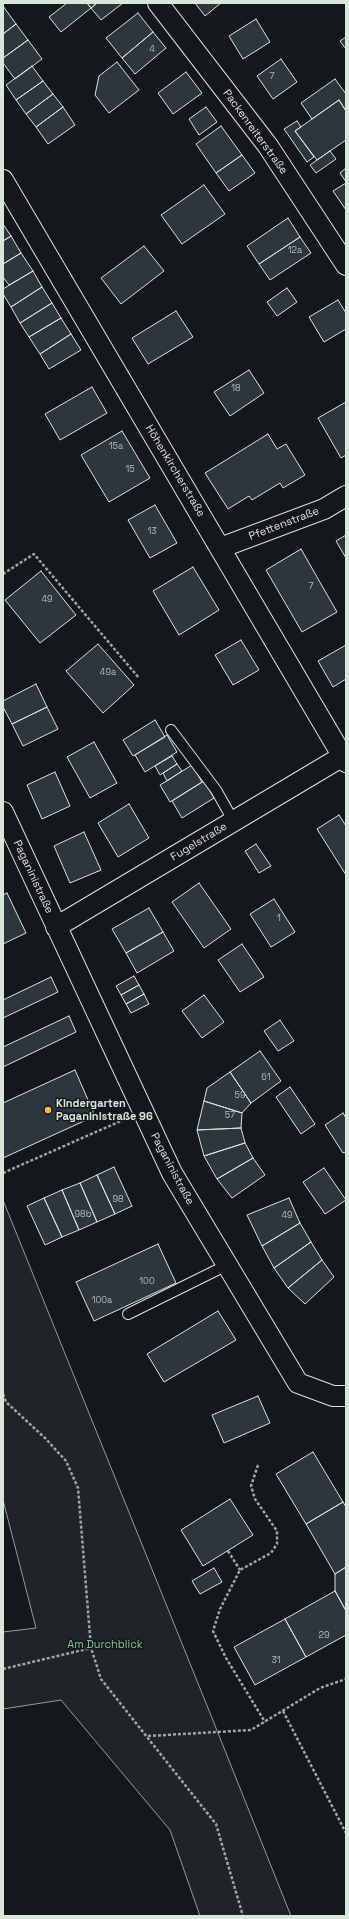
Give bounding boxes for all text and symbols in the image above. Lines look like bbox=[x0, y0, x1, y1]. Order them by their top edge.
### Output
house number: 4 bbox=[149, 45, 155, 55]
house number: 7 bbox=[269, 72, 275, 82]
street label: Packenreiterstraße bbox=[220, 87, 290, 177]
house number: 12a bbox=[288, 246, 302, 256]
house number: 18 bbox=[231, 384, 241, 394]
street label: Höhenkircherstraße bbox=[142, 423, 208, 519]
house number: 15a bbox=[109, 442, 123, 452]
house number: 15 bbox=[125, 465, 135, 475]
street label: Pfettenstraße bbox=[247, 505, 321, 543]
house number: 13 bbox=[147, 527, 157, 537]
house number: 7 bbox=[308, 582, 314, 592]
house number: 49 bbox=[41, 595, 53, 605]
house number: 49a bbox=[100, 668, 116, 678]
street label: Fugelstraße bbox=[168, 820, 230, 864]
street label: Paganinistraße bbox=[10, 838, 56, 916]
house number: 1 bbox=[277, 914, 281, 924]
house number: 61 bbox=[261, 1073, 271, 1083]
house number: 59 bbox=[235, 1091, 245, 1101]
place label: Kindergarten Paganinistraße 96 bbox=[56, 1097, 153, 1123]
marker: Kindergarten Paganinistraße 96 bbox=[43, 1105, 53, 1115]
house number: 57 bbox=[225, 1111, 235, 1121]
street label: Paganinistraße bbox=[148, 1131, 196, 1207]
house number: 98 bbox=[112, 1195, 124, 1205]
house number: 98b bbox=[75, 1210, 91, 1220]
house number: 49 bbox=[281, 1211, 293, 1221]
house number: 100 bbox=[139, 1277, 155, 1287]
house number: 100a bbox=[92, 1296, 112, 1306]
house number: 29 bbox=[319, 1631, 329, 1641]
park label: Am Durchblick bbox=[67, 1638, 143, 1652]
house number: 31 bbox=[271, 1656, 281, 1666]

